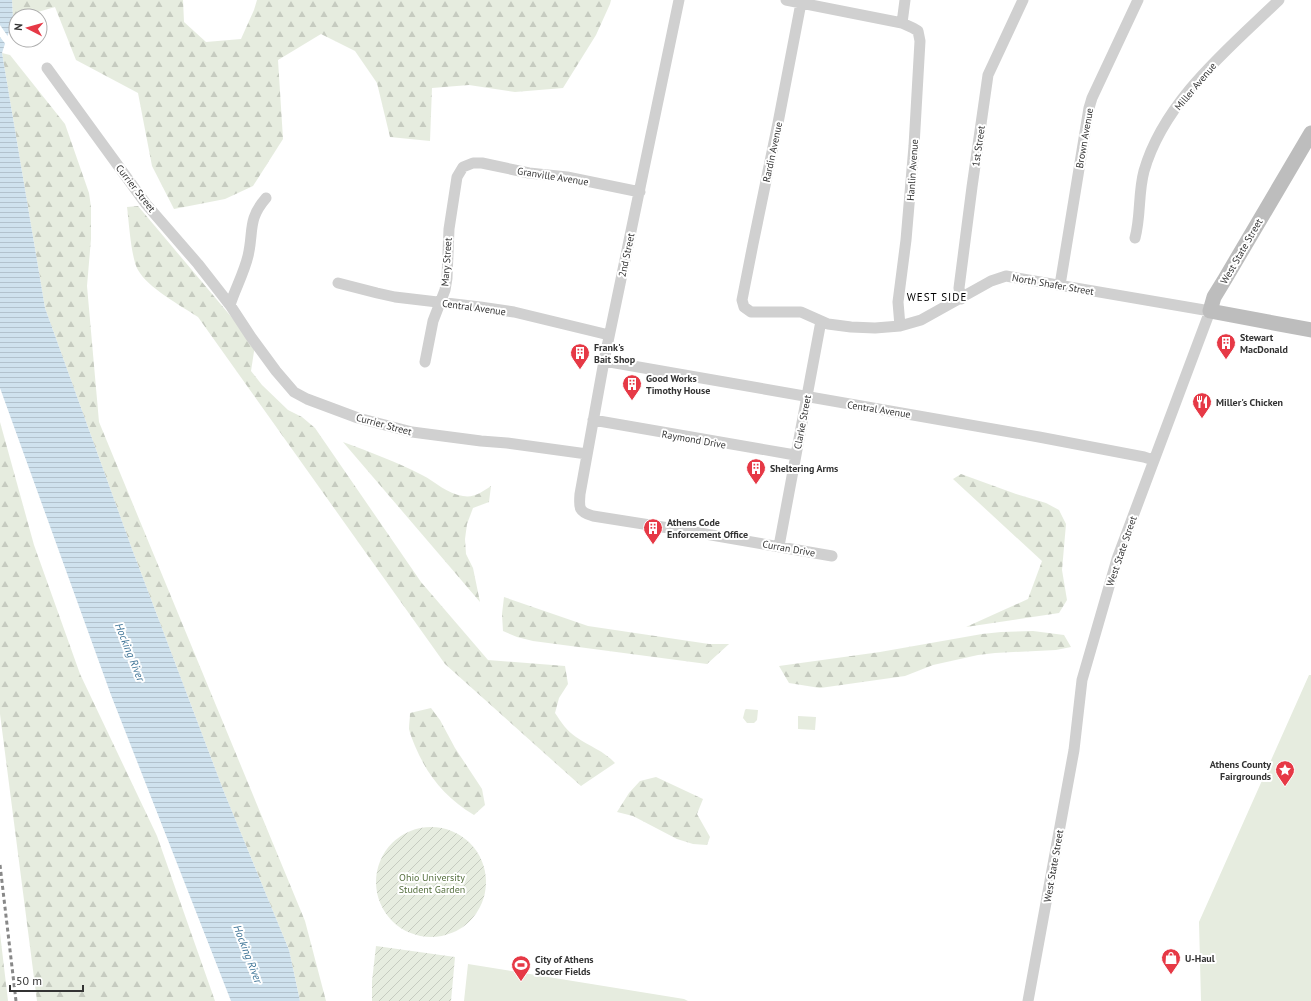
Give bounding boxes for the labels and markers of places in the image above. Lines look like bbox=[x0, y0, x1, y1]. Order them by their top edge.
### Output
place label: Stewart MacDonald bbox=[1240, 331, 1288, 356]
building icon: Stewart MacDonald bbox=[1215, 332, 1237, 360]
place label: Frank's Bait Shop bbox=[594, 341, 636, 366]
building icon: Frank's Bait Shop bbox=[569, 342, 591, 370]
place label: Good Works Timothy House bbox=[646, 372, 710, 397]
building icon: Good Works Timothy House bbox=[621, 373, 643, 401]
restaurant icon: Miller's Chicken bbox=[1191, 391, 1213, 419]
place label: Miller's Chicken bbox=[1216, 396, 1283, 409]
building icon: Sheltering Arms bbox=[745, 457, 767, 485]
place label: Sheltering Arms bbox=[770, 462, 838, 475]
place label: Athens Code Enforcement Office bbox=[667, 516, 748, 541]
building icon: Athens Code Enforcement Office bbox=[642, 517, 664, 545]
place label: Athens County Fairgrounds bbox=[1210, 758, 1271, 783]
place icon: Athens County Fairgrounds bbox=[1274, 759, 1296, 787]
shop icon: U-Haul bbox=[1160, 947, 1182, 975]
place label: U-Haul bbox=[1185, 952, 1215, 965]
place label: City of Athens Soccer Fields bbox=[535, 953, 594, 978]
sports icon: City of Athens Soccer Fields bbox=[510, 954, 532, 982]

